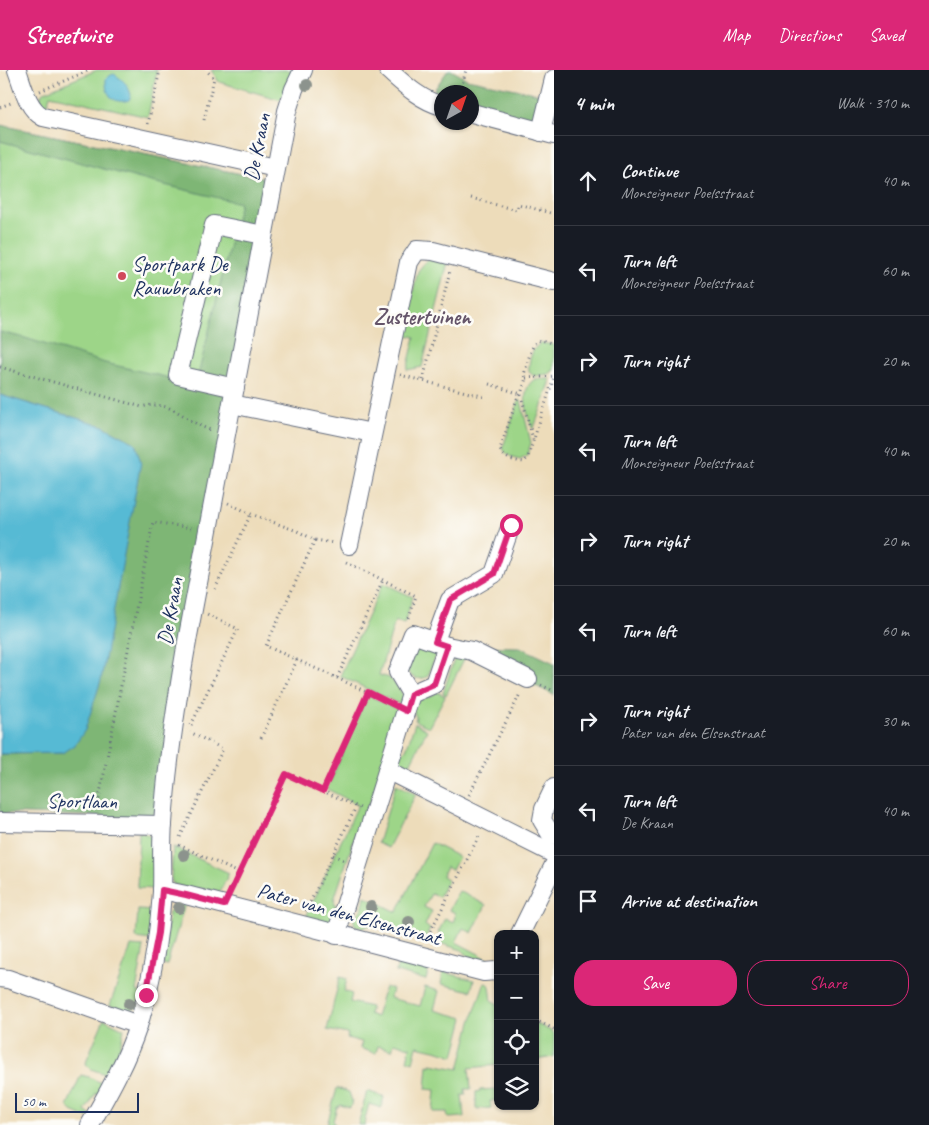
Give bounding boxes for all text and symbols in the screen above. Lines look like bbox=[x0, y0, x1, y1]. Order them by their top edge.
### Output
text: Streetwise bbox=[25, 20, 111, 50]
text: Map bbox=[723, 24, 750, 46]
text: Directions bbox=[778, 24, 841, 46]
text: Saved bbox=[869, 24, 904, 46]
north arrow bbox=[434, 85, 479, 130]
text: 4 min bbox=[574, 90, 614, 116]
text: Walk · 310 m bbox=[837, 93, 909, 113]
street label: De Kraan bbox=[238, 110, 276, 183]
text: Continue bbox=[621, 159, 678, 183]
icon: ahead bbox=[574, 167, 602, 195]
text: 40 m bbox=[882, 171, 909, 191]
text: Monseigneur Poelsstraat bbox=[621, 183, 753, 203]
text: Turn left bbox=[621, 249, 676, 273]
place label: Sportpark De Rauwbraken bbox=[132, 251, 229, 301]
icon: left bbox=[574, 257, 602, 285]
text: 60 m bbox=[882, 261, 909, 281]
marker: Sportpark De Rauwbraken bbox=[116, 270, 128, 282]
text: Monseigneur Poelsstraat bbox=[621, 273, 753, 293]
district label: Zustertuinen bbox=[374, 303, 472, 331]
icon: right bbox=[574, 347, 602, 375]
text: Turn right bbox=[621, 349, 688, 373]
text: 20 m bbox=[882, 351, 909, 371]
text: Turn left bbox=[621, 429, 676, 453]
icon: left bbox=[574, 437, 602, 465]
text: 40 m bbox=[882, 441, 909, 461]
text: Monseigneur Poelsstraat bbox=[621, 453, 753, 473]
route start bbox=[500, 514, 523, 537]
icon: right bbox=[574, 527, 602, 555]
text: Turn right bbox=[621, 529, 688, 553]
text: 20 m bbox=[882, 531, 909, 551]
street label: De Kraan bbox=[151, 575, 189, 647]
icon: left bbox=[574, 617, 602, 645]
text: Turn left bbox=[621, 619, 676, 643]
text: 60 m bbox=[882, 621, 909, 641]
text: Turn right bbox=[621, 699, 688, 723]
icon: right bbox=[574, 707, 602, 735]
text: 30 m bbox=[882, 711, 909, 731]
text: Pater van den Elsenstraat bbox=[621, 723, 765, 743]
street label: Sportlaan bbox=[47, 787, 118, 815]
text: Turn left bbox=[621, 789, 676, 813]
icon: left bbox=[574, 797, 602, 825]
text: 40 m bbox=[882, 801, 909, 821]
text: De Kraan bbox=[621, 813, 673, 833]
street label: Pater van den Elsenstraat bbox=[254, 877, 445, 952]
icon: arrive bbox=[574, 887, 602, 915]
text: Arrive at destination bbox=[621, 889, 757, 913]
map controls bbox=[494, 930, 539, 1110]
button: + bbox=[494, 930, 539, 975]
button: Save bbox=[574, 960, 737, 1006]
button: Share bbox=[747, 960, 909, 1006]
button: − bbox=[494, 975, 539, 1020]
route end bbox=[135, 984, 158, 1007]
button: locate bbox=[494, 1020, 539, 1065]
button: layers bbox=[494, 1065, 539, 1110]
scale bar bbox=[15, 1090, 139, 1113]
text: 50 m bbox=[22, 1093, 46, 1110]

